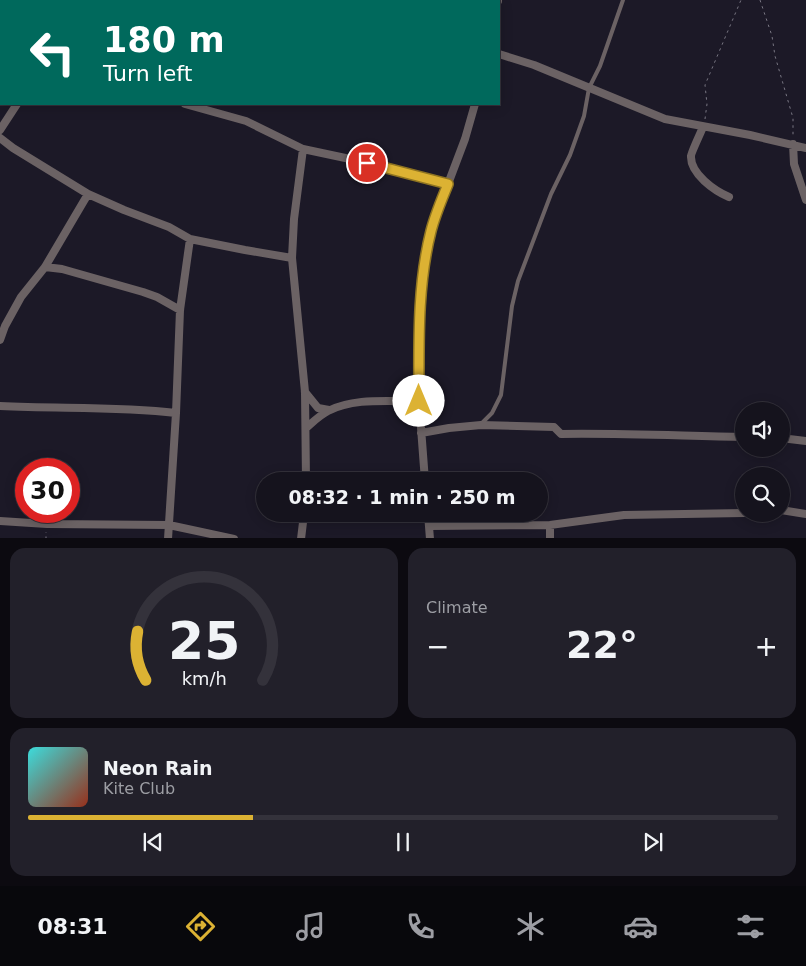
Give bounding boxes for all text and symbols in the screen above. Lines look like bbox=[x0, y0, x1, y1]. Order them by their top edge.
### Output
icon: left bbox=[20, 20, 85, 85]
text: 180 m bbox=[103, 20, 225, 60]
text: Turn left bbox=[103, 61, 192, 86]
pin bbox=[346, 142, 388, 184]
icon: arrive bbox=[353, 149, 381, 177]
position arrow bbox=[392, 374, 444, 426]
map controls bbox=[735, 402, 790, 522]
button: sound bbox=[735, 402, 790, 457]
speed limit sign: 30 bbox=[15, 458, 80, 523]
button: search bbox=[735, 467, 790, 522]
text: 08:32 · 1 min · 250 m bbox=[288, 486, 516, 508]
text: Climate bbox=[426, 598, 488, 617]
text: 25 bbox=[168, 611, 240, 671]
text: 22° bbox=[566, 623, 638, 667]
text: − bbox=[426, 630, 449, 663]
text: + bbox=[755, 630, 778, 663]
text: km/h bbox=[181, 668, 227, 689]
text: Neon Rain bbox=[103, 757, 212, 779]
text: Kite Club bbox=[103, 779, 175, 798]
icon: previous bbox=[139, 828, 167, 856]
icon: pause bbox=[389, 828, 417, 856]
icon: next bbox=[639, 828, 667, 856]
icon: directions bbox=[183, 909, 218, 944]
icon: music bbox=[293, 909, 328, 944]
icon: phone bbox=[403, 909, 438, 944]
icon: climate bbox=[513, 909, 548, 944]
icon: car bbox=[623, 909, 658, 944]
icon: filters bbox=[733, 909, 768, 944]
text: 08:31 bbox=[38, 914, 108, 939]

